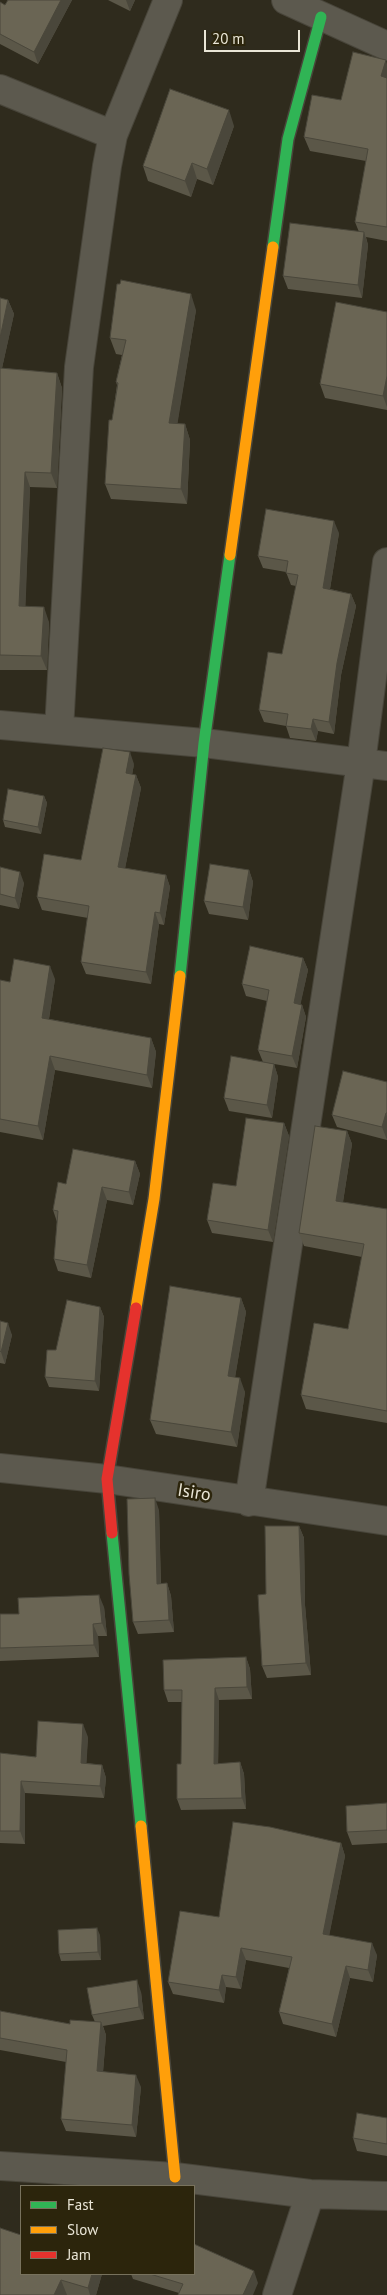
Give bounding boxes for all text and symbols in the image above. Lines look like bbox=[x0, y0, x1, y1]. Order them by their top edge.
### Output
scale bar bbox=[207, 20, 303, 52]
text: 20 m bbox=[212, 29, 245, 48]
street label: Isiro bbox=[176, 1480, 212, 1506]
legend bbox=[20, 2185, 195, 2275]
text: Fast bbox=[67, 2195, 94, 2214]
text: Slow bbox=[67, 2220, 98, 2239]
text: Jam bbox=[67, 2245, 91, 2264]

